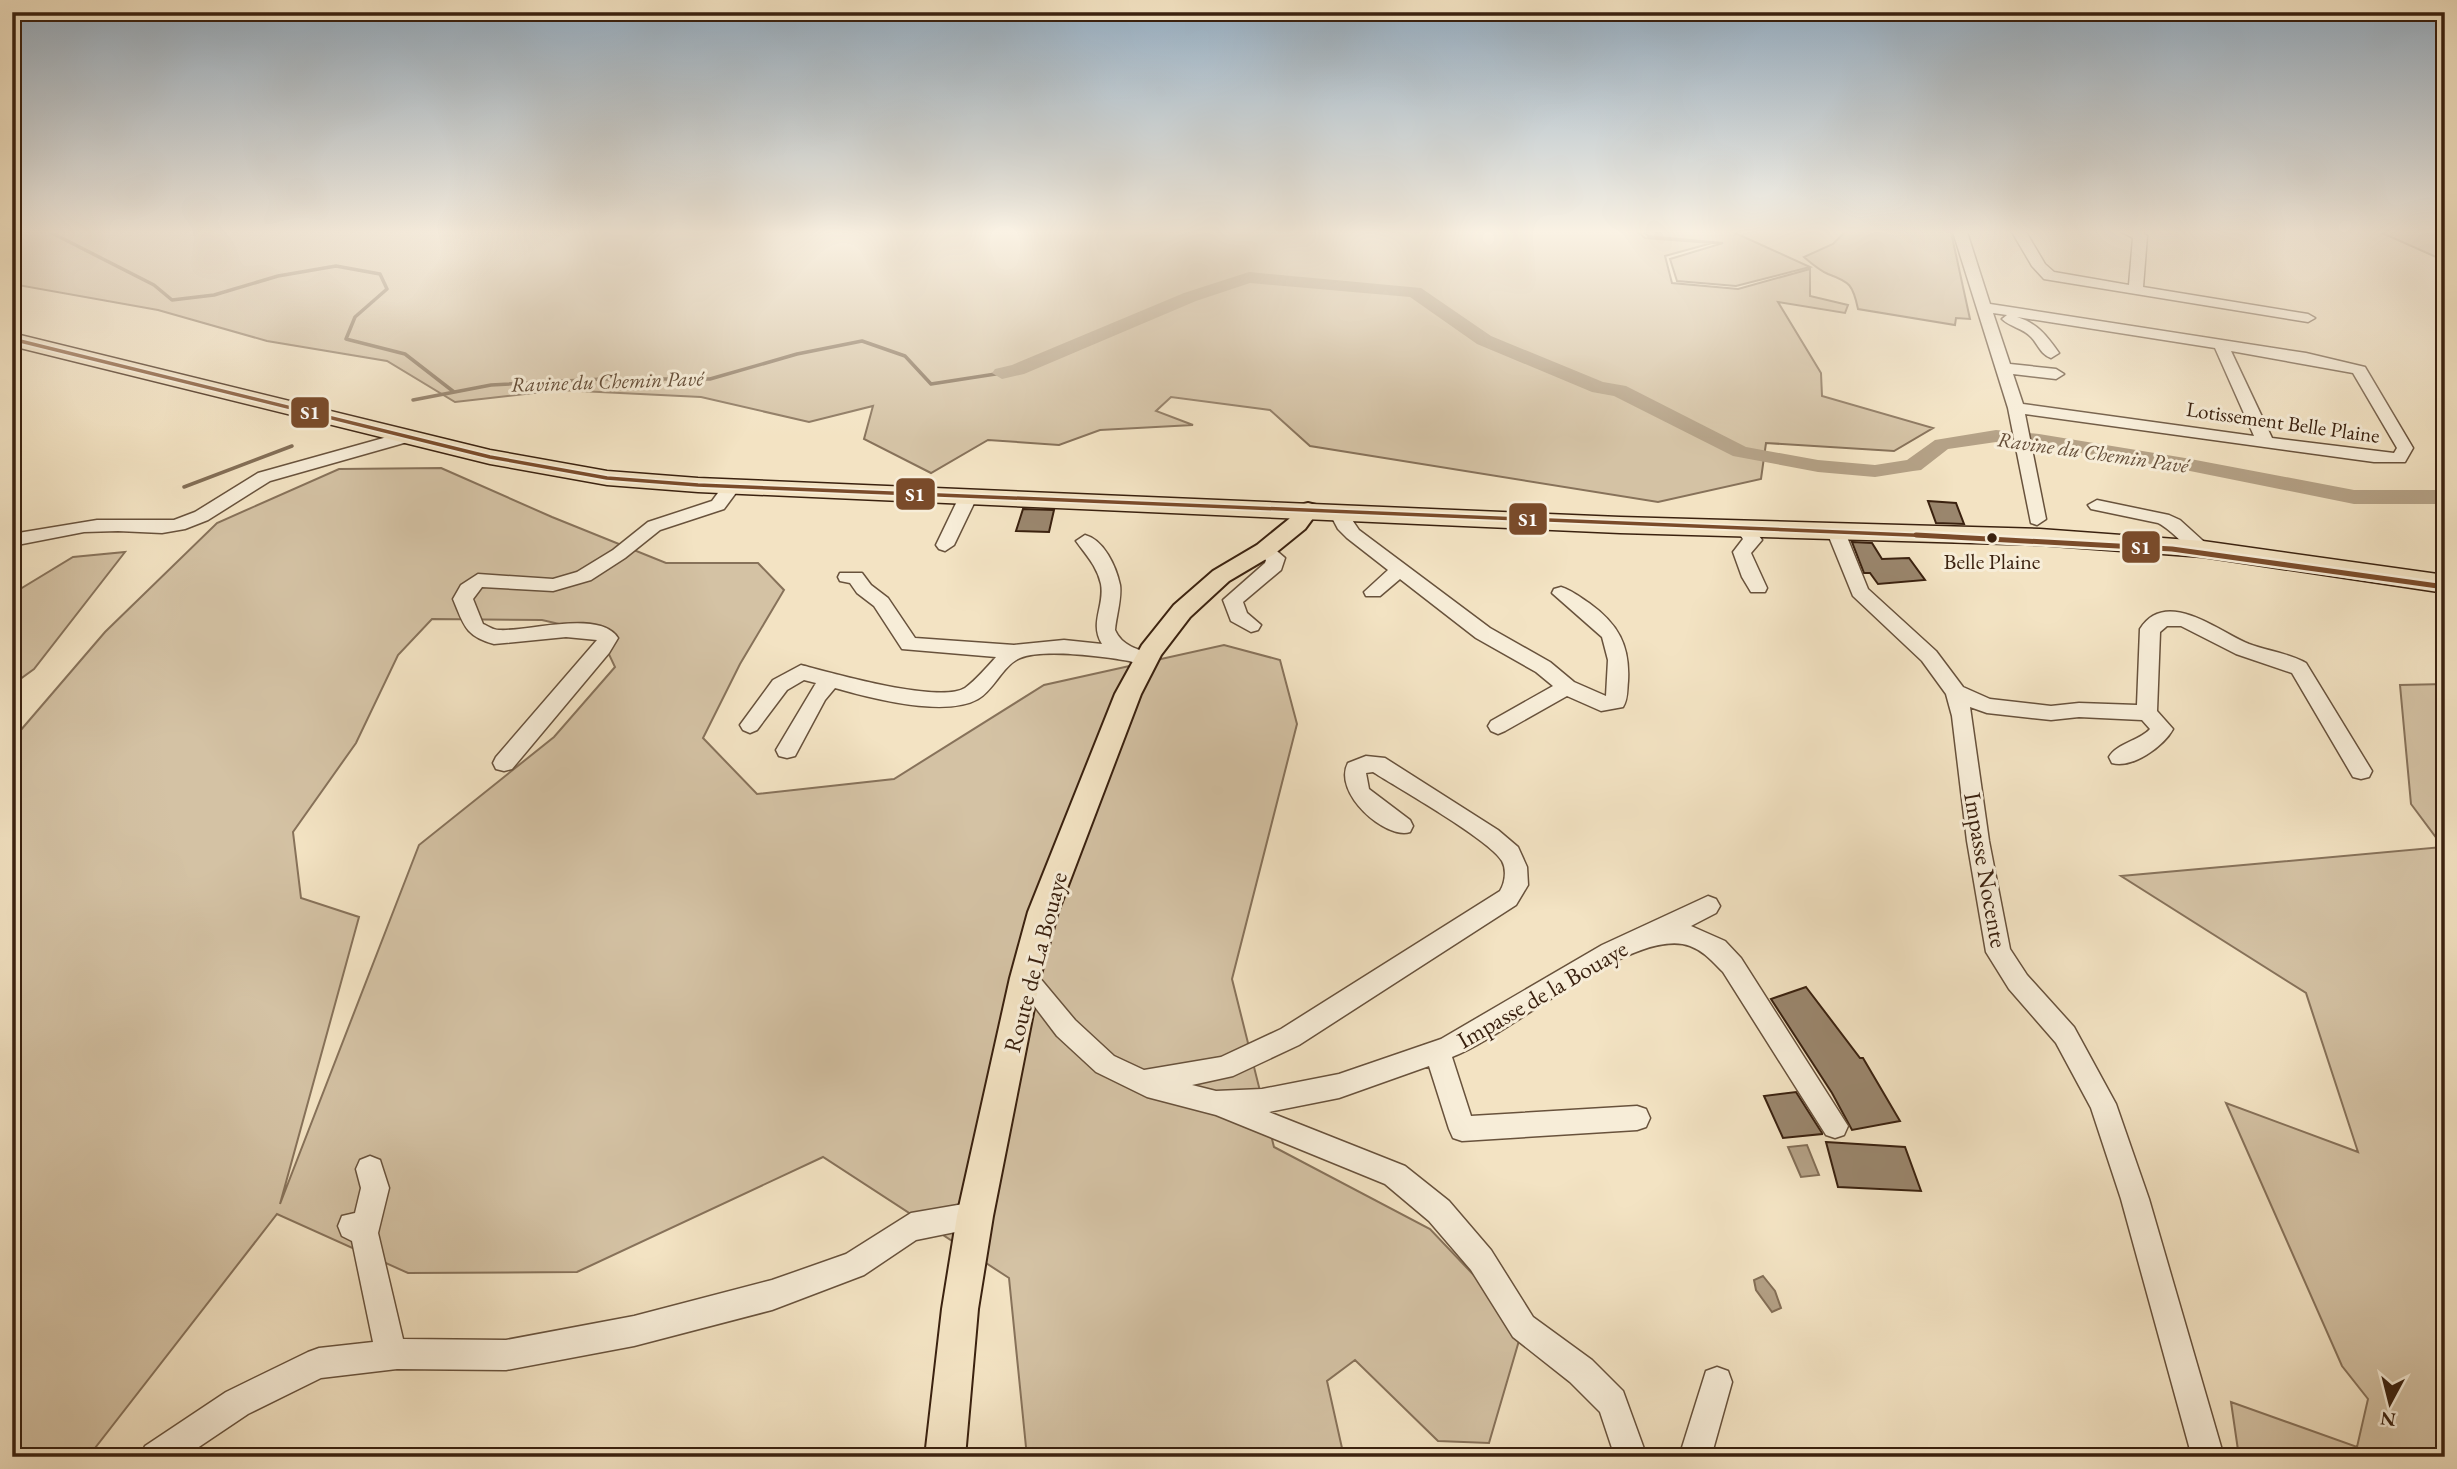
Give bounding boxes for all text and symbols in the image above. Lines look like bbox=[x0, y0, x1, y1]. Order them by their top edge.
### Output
water label: Ravine du Chemin Pavé bbox=[510, 364, 706, 398]
street label: Lotissement Belle Plaine bbox=[2185, 395, 2381, 449]
line badge: S1 bbox=[290, 396, 330, 429]
text: S1 bbox=[300, 400, 320, 425]
water label: Ravine du Chemin Pavé bbox=[1996, 425, 2192, 479]
line badge: S1 bbox=[895, 477, 936, 511]
text: S1 bbox=[905, 482, 925, 507]
line badge: S1 bbox=[1508, 502, 1548, 536]
text: S1 bbox=[1518, 507, 1538, 532]
line badge: S1 bbox=[2121, 530, 2161, 564]
marker: Belle Plaine bbox=[1985, 531, 1999, 545]
text: S1 bbox=[2131, 535, 2151, 560]
place label: Belle Plaine bbox=[1944, 547, 2041, 576]
street label: Impasse Nocente bbox=[1957, 790, 2015, 950]
street label: Route de La Bouaye bbox=[996, 869, 1074, 1055]
street label: Impasse de la Bouaye bbox=[1451, 933, 1633, 1055]
north arrow bbox=[2356, 1368, 2426, 1438]
text: N bbox=[2378, 1406, 2397, 1433]

